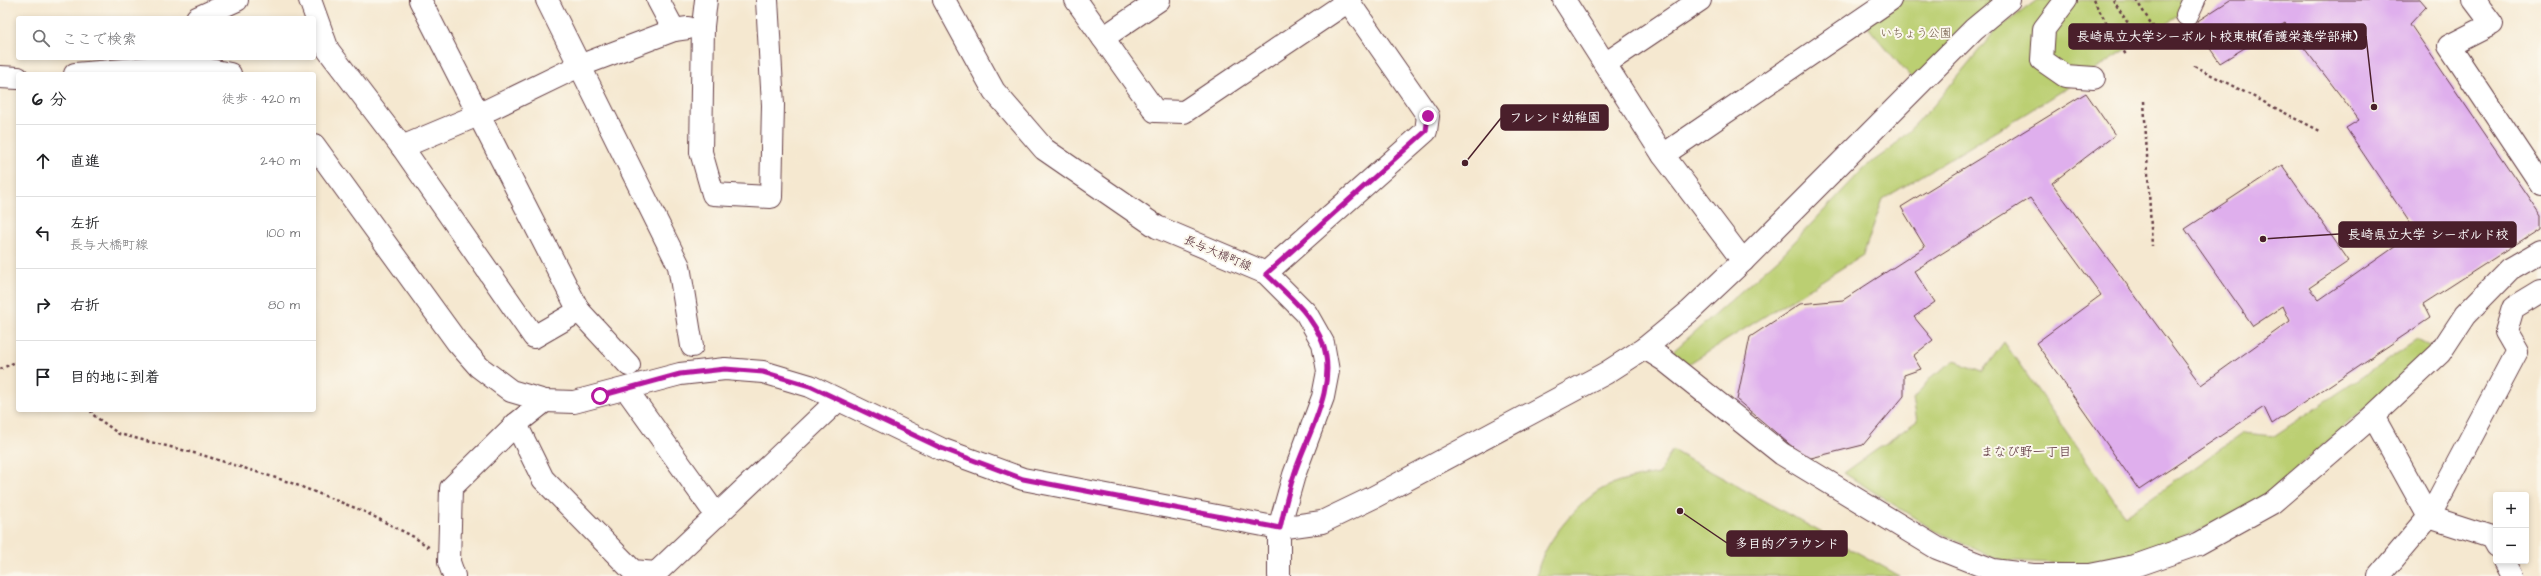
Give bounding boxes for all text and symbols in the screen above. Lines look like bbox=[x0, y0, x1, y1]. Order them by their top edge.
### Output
search box bbox=[16, 16, 316, 60]
callout: 長崎県立大学シーボルト校東棟(看護栄養学部棟) bbox=[2069, 24, 2366, 49]
park label: いちょう公園 bbox=[1880, 25, 1952, 42]
icon: search bbox=[30, 27, 52, 49]
text: 長崎県立大学シーボルト校東棟(看護栄養学部棟) bbox=[2076, 28, 2358, 46]
text: ここで検索 bbox=[62, 29, 137, 50]
text: 6 分 bbox=[32, 88, 66, 112]
text: 徒歩 · 420 m bbox=[222, 90, 300, 108]
callout: フレンド幼稚園 bbox=[1501, 105, 1608, 130]
route end bbox=[1419, 107, 1437, 125]
text: フレンド幼稚園 bbox=[1509, 109, 1601, 127]
icon: ahead bbox=[32, 150, 54, 172]
text: 直進 bbox=[70, 151, 100, 172]
text: 240 m bbox=[260, 152, 300, 170]
text: 左折 bbox=[70, 213, 100, 234]
icon: left bbox=[32, 222, 54, 244]
callout: 長崎県立大学 シーボルド校 bbox=[2339, 222, 2516, 247]
text: 100 m bbox=[267, 224, 300, 242]
text: 長崎県立大学 シーボルド校 bbox=[2348, 226, 2508, 244]
street label: 長与大橋町線 bbox=[1181, 232, 1254, 275]
text: 長与大橋町線 bbox=[70, 236, 148, 254]
icon: right bbox=[32, 294, 54, 316]
text: 右折 bbox=[70, 295, 100, 316]
text: 80 m bbox=[268, 296, 300, 314]
icon: arrive bbox=[32, 366, 54, 388]
text: 目的地に到着 bbox=[70, 367, 160, 388]
route start bbox=[591, 387, 609, 405]
district label: まなび野一丁目 bbox=[1980, 443, 2072, 461]
map controls bbox=[2493, 492, 2529, 564]
button: + bbox=[2493, 492, 2529, 528]
button: − bbox=[2493, 528, 2529, 564]
callout: 多目的グラウンド bbox=[1727, 531, 1847, 556]
text: 多目的グラウンド bbox=[1735, 535, 1839, 553]

